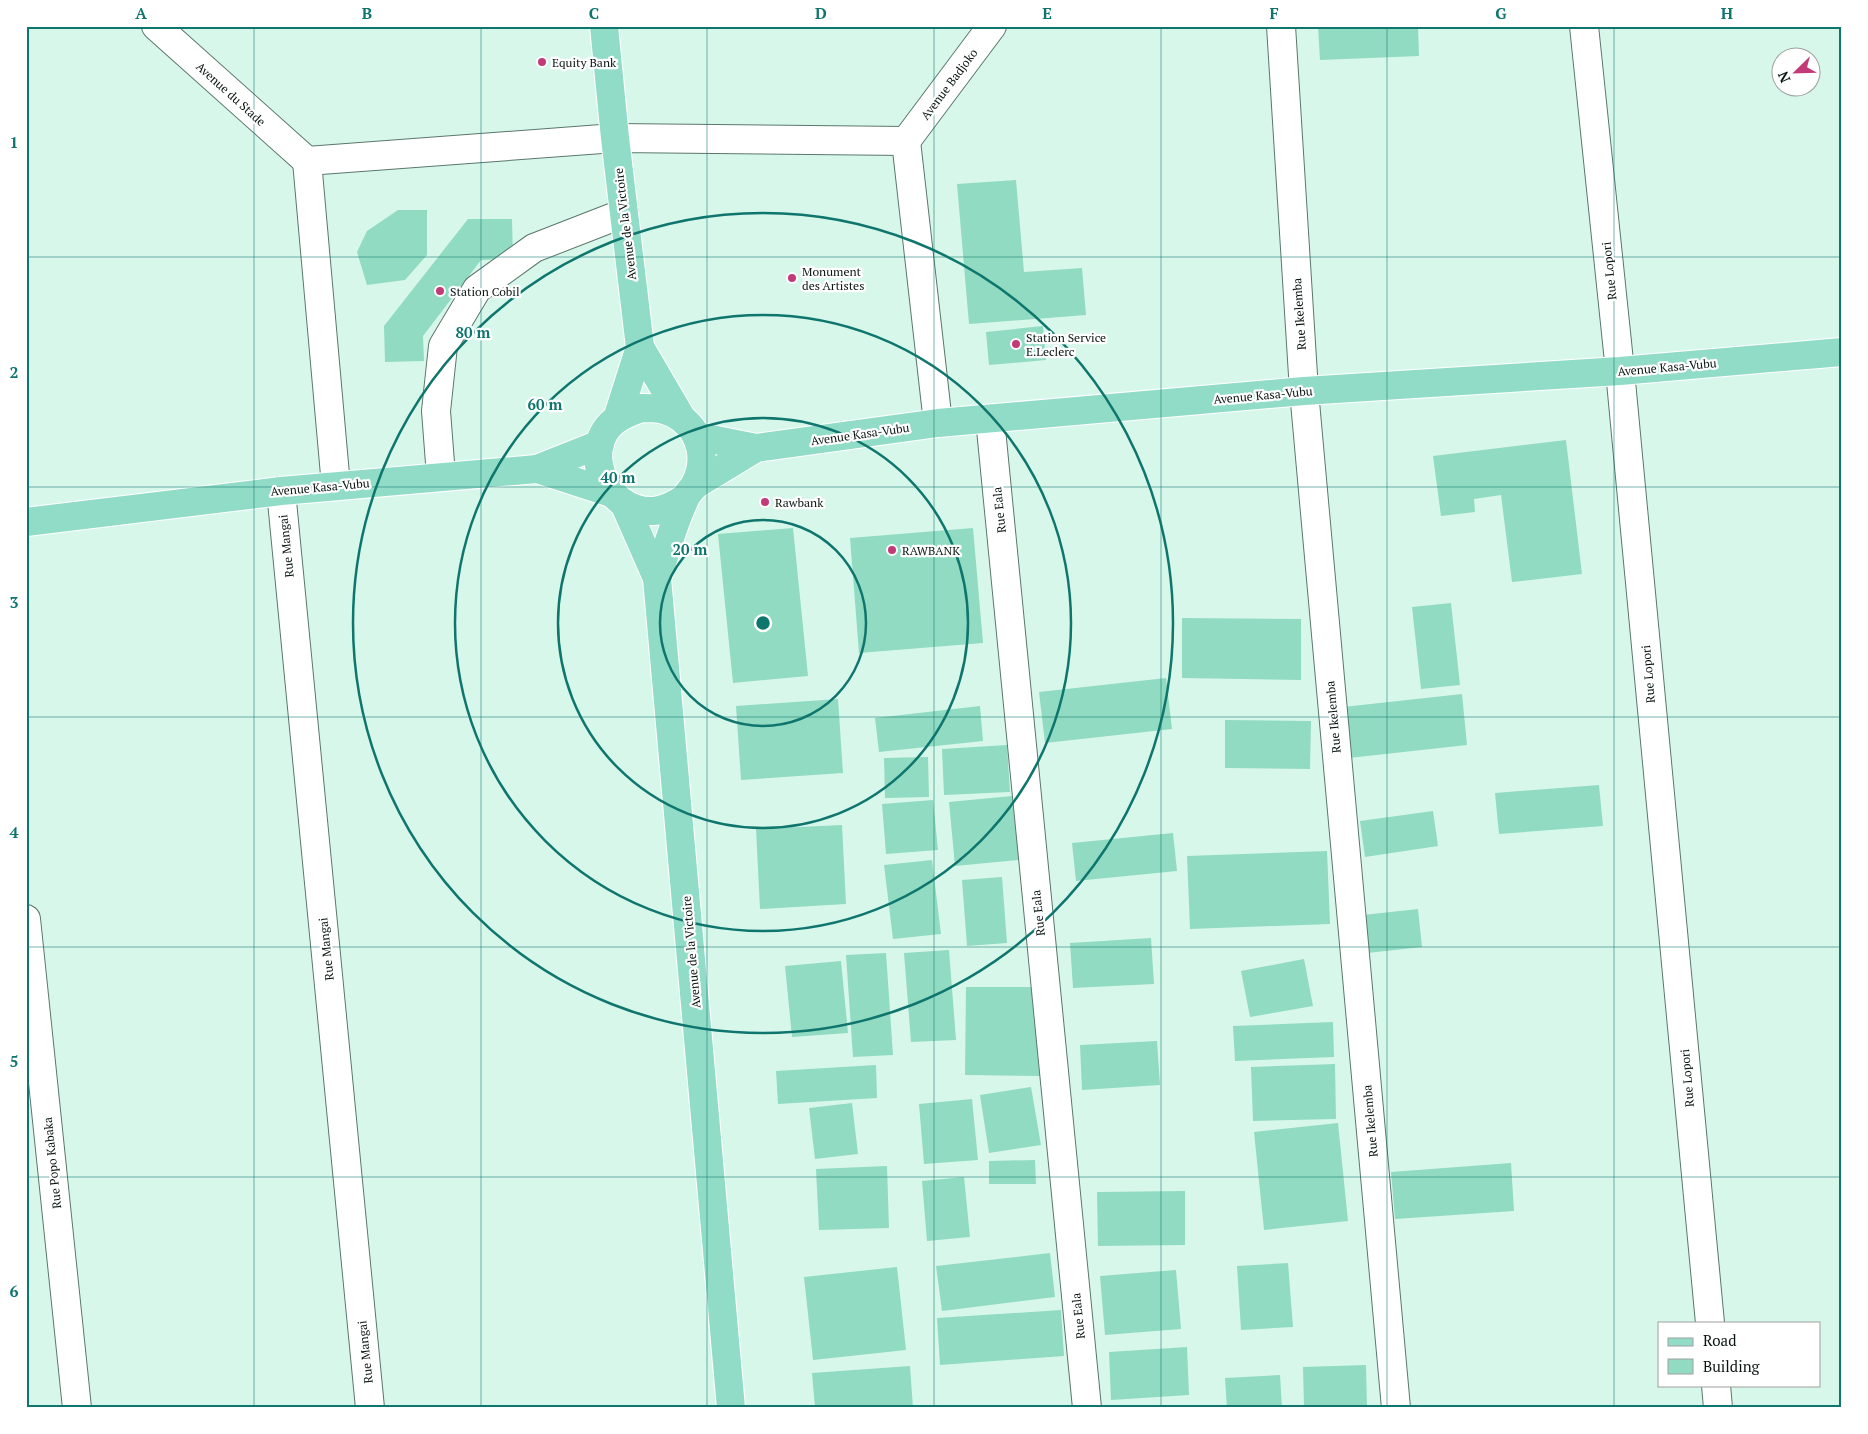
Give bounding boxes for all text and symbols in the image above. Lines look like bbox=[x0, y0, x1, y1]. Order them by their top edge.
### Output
text: A bbox=[135, 2, 147, 24]
text: B bbox=[362, 2, 372, 24]
text: C bbox=[589, 2, 599, 24]
text: D bbox=[815, 2, 827, 24]
text: E bbox=[1042, 2, 1052, 24]
text: F bbox=[1269, 2, 1279, 24]
text: G bbox=[1495, 2, 1507, 24]
text: H bbox=[1721, 2, 1733, 24]
street label: Avenue Badjoko bbox=[917, 45, 981, 122]
north arrow bbox=[1770, 48, 1820, 98]
place label: Equity Bank bbox=[552, 55, 617, 70]
marker: Equity Bank bbox=[536, 56, 548, 68]
street label: Avenue du Stade bbox=[193, 59, 269, 129]
text: N bbox=[1773, 68, 1794, 86]
text: 1 bbox=[9, 131, 19, 153]
street label: Avenue de la Victoire bbox=[611, 167, 639, 281]
street label: Rue Lopori bbox=[1598, 241, 1620, 301]
place label: Monument des Artistes bbox=[802, 264, 864, 293]
marker: Monument des Artistes bbox=[786, 272, 798, 284]
street label: Rue Ikelemba bbox=[1289, 277, 1309, 351]
place label: Station Cobil bbox=[450, 284, 520, 299]
marker: Station Cobil bbox=[434, 285, 446, 297]
text: 80 m bbox=[456, 322, 491, 342]
place label: Station Service E.Leclerc bbox=[1026, 330, 1106, 359]
marker: Station Service E.Leclerc bbox=[1010, 338, 1022, 350]
street label: Avenue Kasa-Vubu bbox=[1617, 355, 1717, 379]
text: 2 bbox=[9, 361, 19, 383]
street label: Avenue Kasa-Vubu bbox=[1213, 383, 1313, 407]
text: 60 m bbox=[528, 394, 563, 414]
street label: Avenue Kasa-Vubu bbox=[810, 420, 910, 448]
text: 40 m bbox=[601, 467, 636, 487]
street label: Avenue Kasa-Vubu bbox=[270, 475, 370, 499]
street label: Rue Eala bbox=[989, 486, 1009, 534]
place label: Rawbank bbox=[775, 495, 824, 510]
marker: Rawbank bbox=[759, 496, 771, 508]
street label: Rue Mangai bbox=[275, 513, 297, 578]
text: 20 m bbox=[673, 539, 708, 559]
place label: RAWBANK bbox=[902, 543, 960, 558]
marker: RAWBANK bbox=[886, 544, 898, 556]
text: 3 bbox=[9, 591, 19, 613]
centre of rings bbox=[754, 614, 772, 632]
street label: Rue Lopori bbox=[1638, 644, 1658, 704]
street label: Rue Ikelemba bbox=[1322, 680, 1344, 754]
text: 4 bbox=[9, 821, 19, 843]
street label: Rue Eala bbox=[1028, 889, 1048, 937]
street label: Avenue de la Victoire bbox=[679, 895, 703, 1009]
street label: Rue Mangai bbox=[315, 916, 337, 981]
street label: Rue Lopori bbox=[1677, 1048, 1697, 1108]
text: 5 bbox=[9, 1050, 19, 1072]
street label: Rue Ikelemba bbox=[1359, 1084, 1381, 1158]
street label: Rue Popo Kabaka bbox=[40, 1117, 64, 1209]
text: 6 bbox=[9, 1280, 19, 1302]
street label: Rue Eala bbox=[1068, 1292, 1088, 1340]
street label: Rue Mangai bbox=[354, 1319, 376, 1384]
legend bbox=[1658, 1322, 1820, 1386]
text: Road bbox=[1703, 1330, 1736, 1350]
text: Building bbox=[1703, 1356, 1761, 1376]

